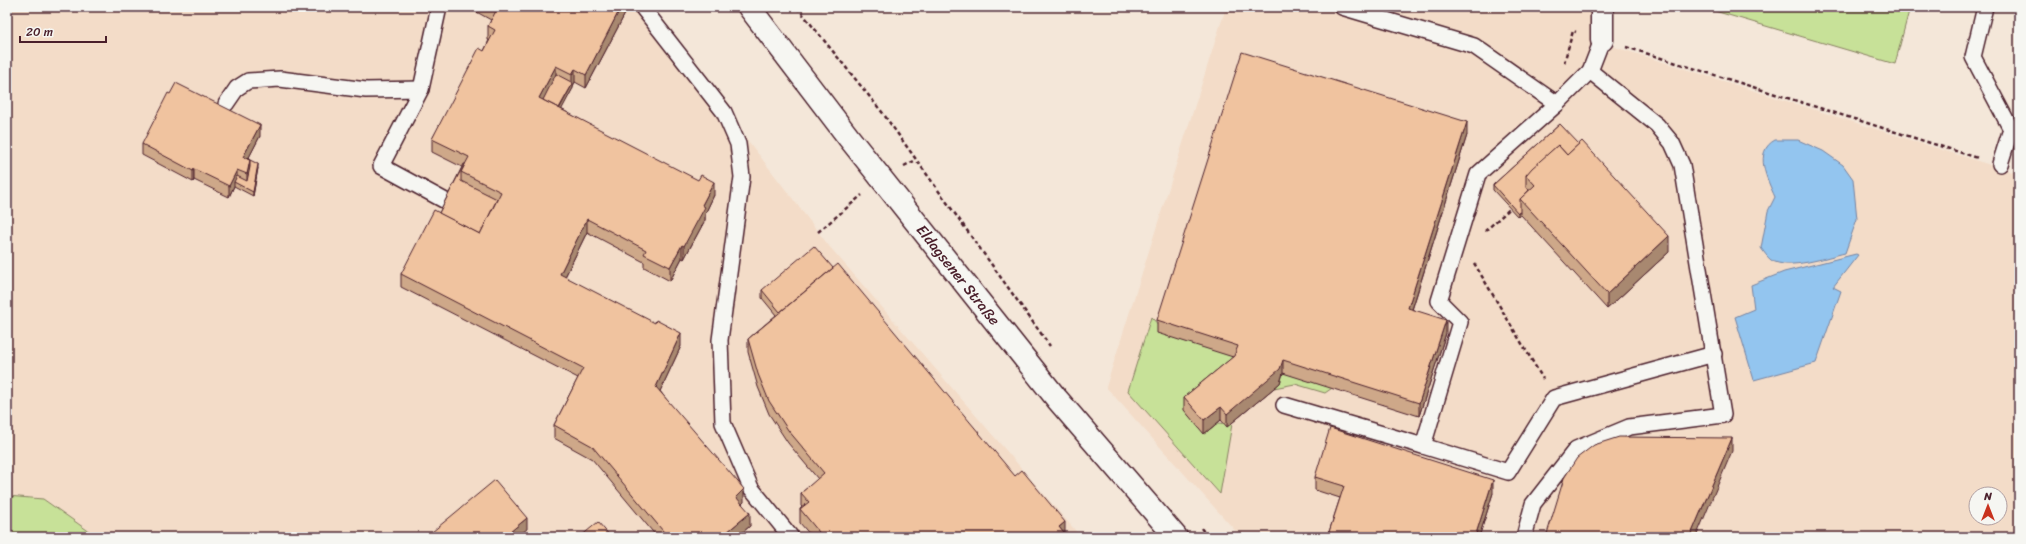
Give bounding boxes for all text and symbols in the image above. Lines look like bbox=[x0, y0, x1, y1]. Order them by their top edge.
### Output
scale bar bbox=[20, 18, 106, 44]
text: 20 m bbox=[26, 21, 53, 43]
street label: Eldagsener Straße bbox=[910, 219, 1007, 332]
north arrow bbox=[1968, 486, 2008, 526]
text: N bbox=[1983, 487, 1992, 506]

